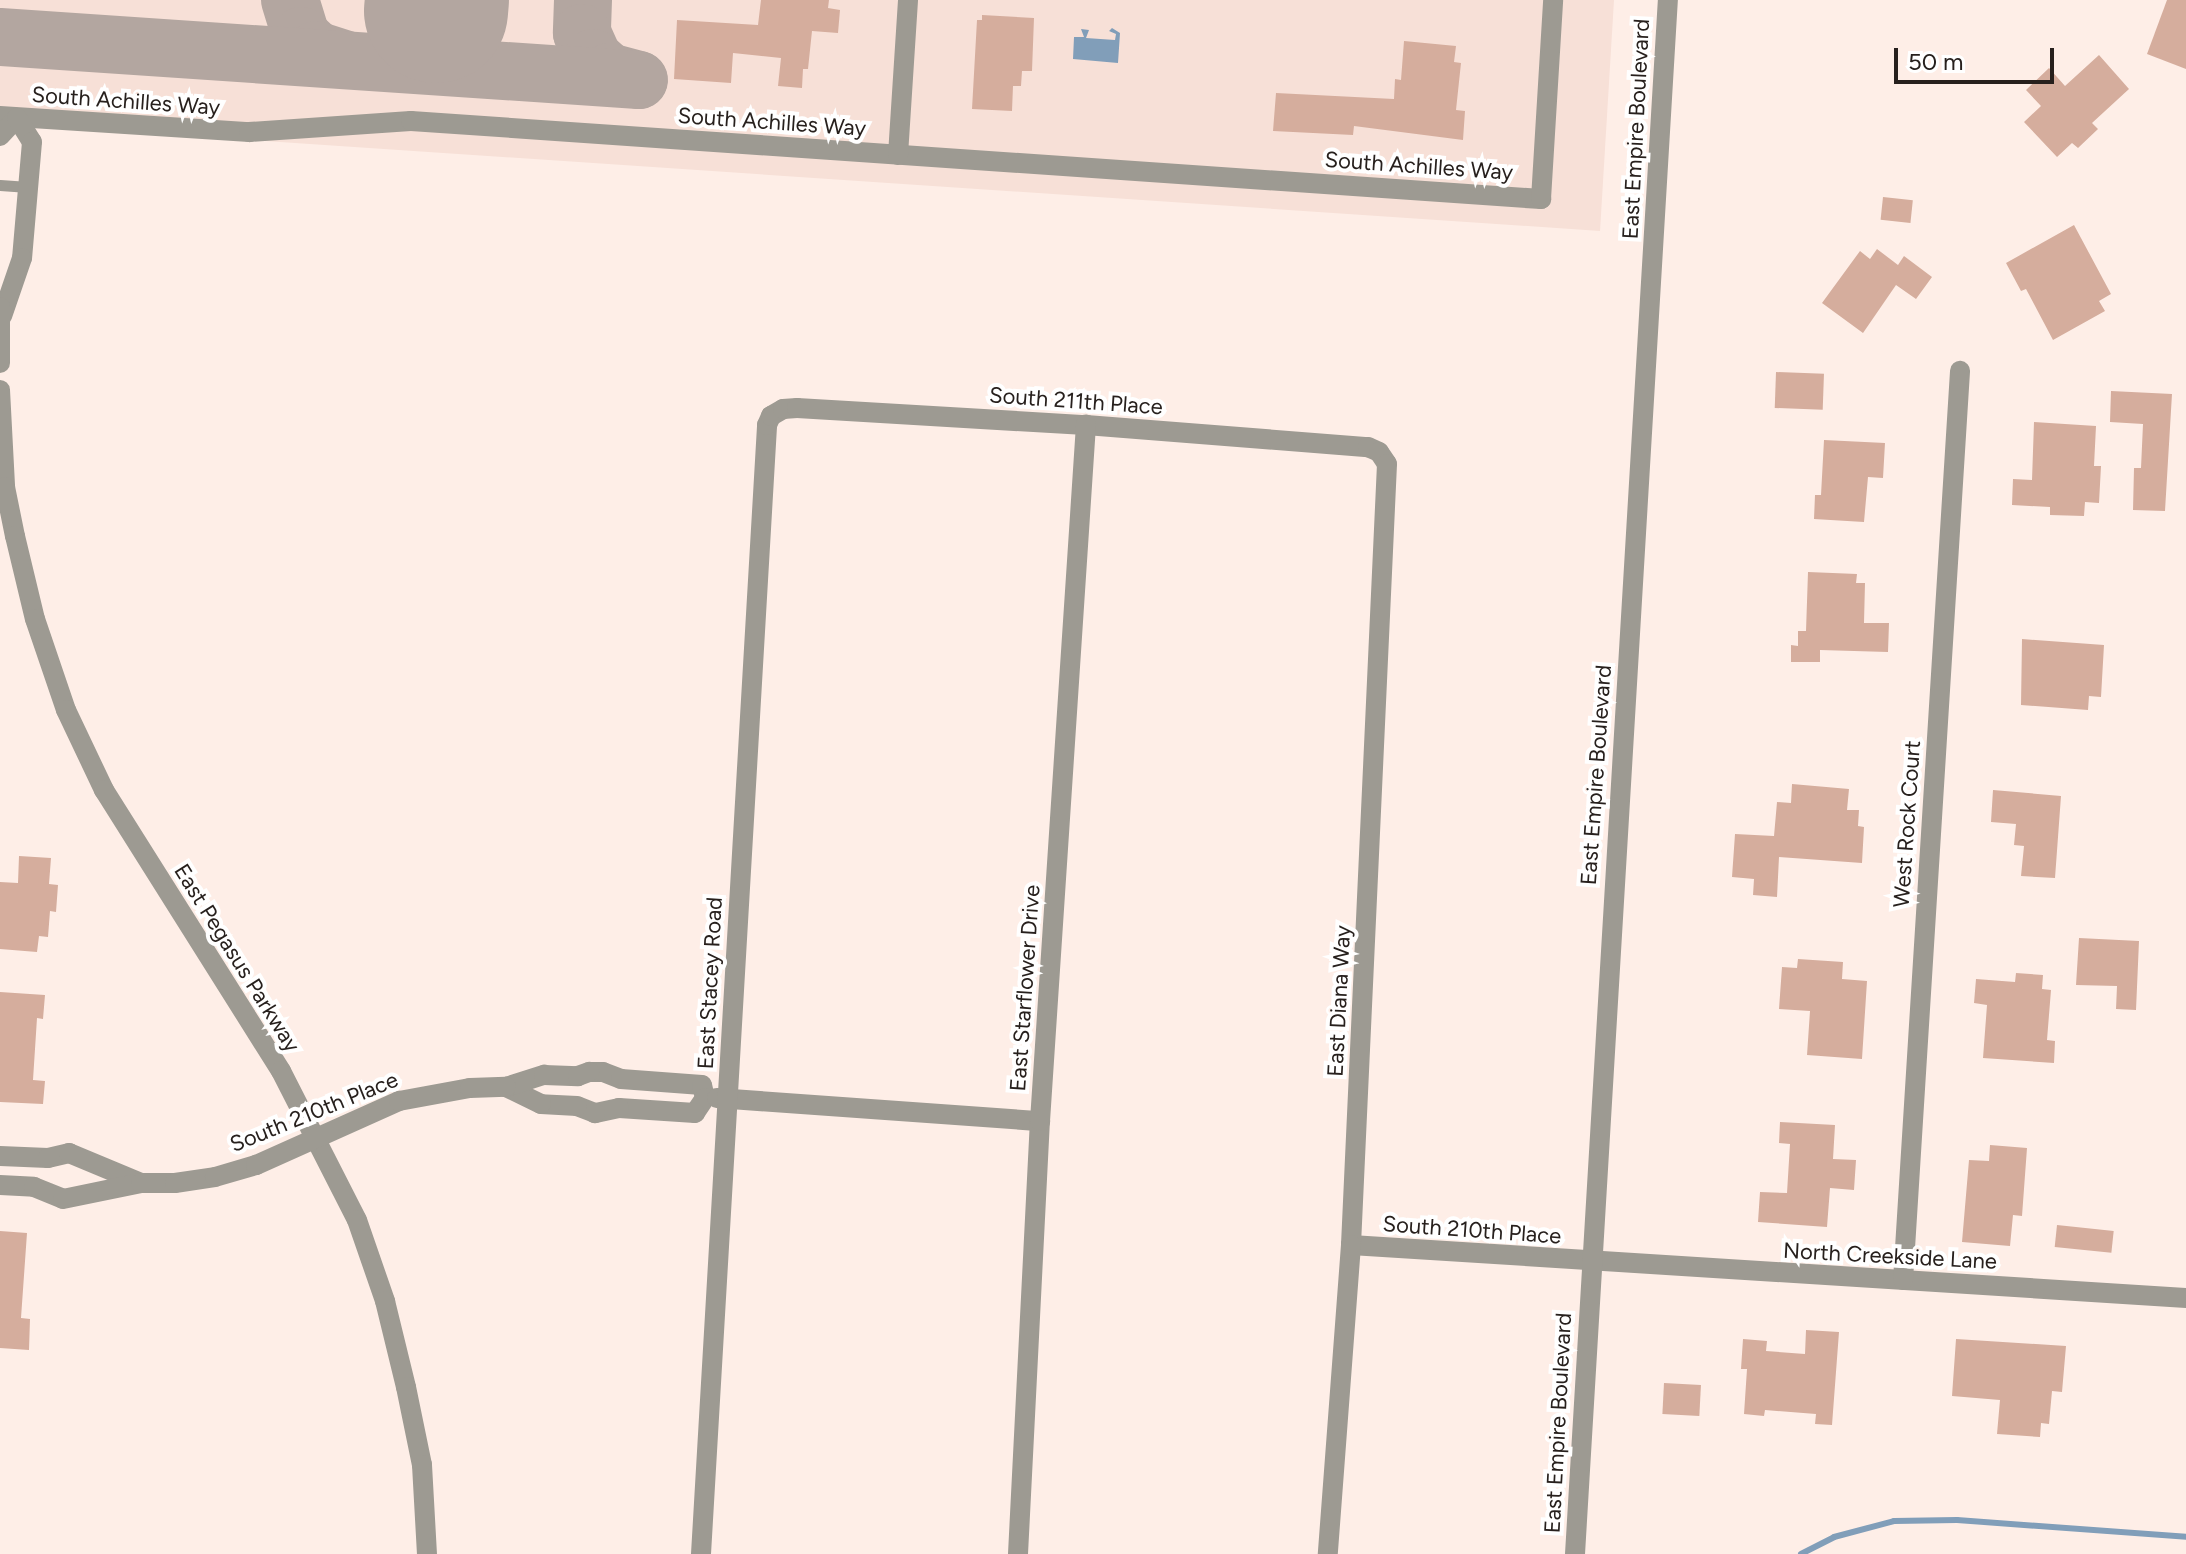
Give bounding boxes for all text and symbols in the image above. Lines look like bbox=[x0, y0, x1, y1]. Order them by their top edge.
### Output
street label: East Empire Boulevard bbox=[1617, 18, 1655, 240]
scale bar bbox=[1898, 32, 2058, 82]
text: 50 m bbox=[1908, 47, 1964, 76]
street label: South Achilles Way bbox=[31, 81, 221, 121]
street label: South Achilles Way bbox=[677, 102, 867, 142]
street label: South Achilles Way bbox=[1324, 146, 1514, 186]
street label: South 211th Place bbox=[988, 382, 1164, 420]
street label: East Empire Boulevard bbox=[1575, 664, 1617, 886]
street label: West Rock Court bbox=[1888, 740, 1926, 908]
street label: East Pegasus Parkway bbox=[168, 859, 306, 1057]
street label: East Starflower Drive bbox=[1005, 884, 1045, 1092]
street label: East Stacey Road bbox=[692, 896, 728, 1070]
street label: East Diana Way bbox=[1322, 925, 1356, 1077]
street label: South 210th Place bbox=[226, 1066, 402, 1158]
street label: South 210th Place bbox=[1382, 1211, 1562, 1249]
street label: North Creekside Lane bbox=[1783, 1237, 1997, 1275]
street label: East Empire Boulevard bbox=[1539, 1312, 1577, 1534]

